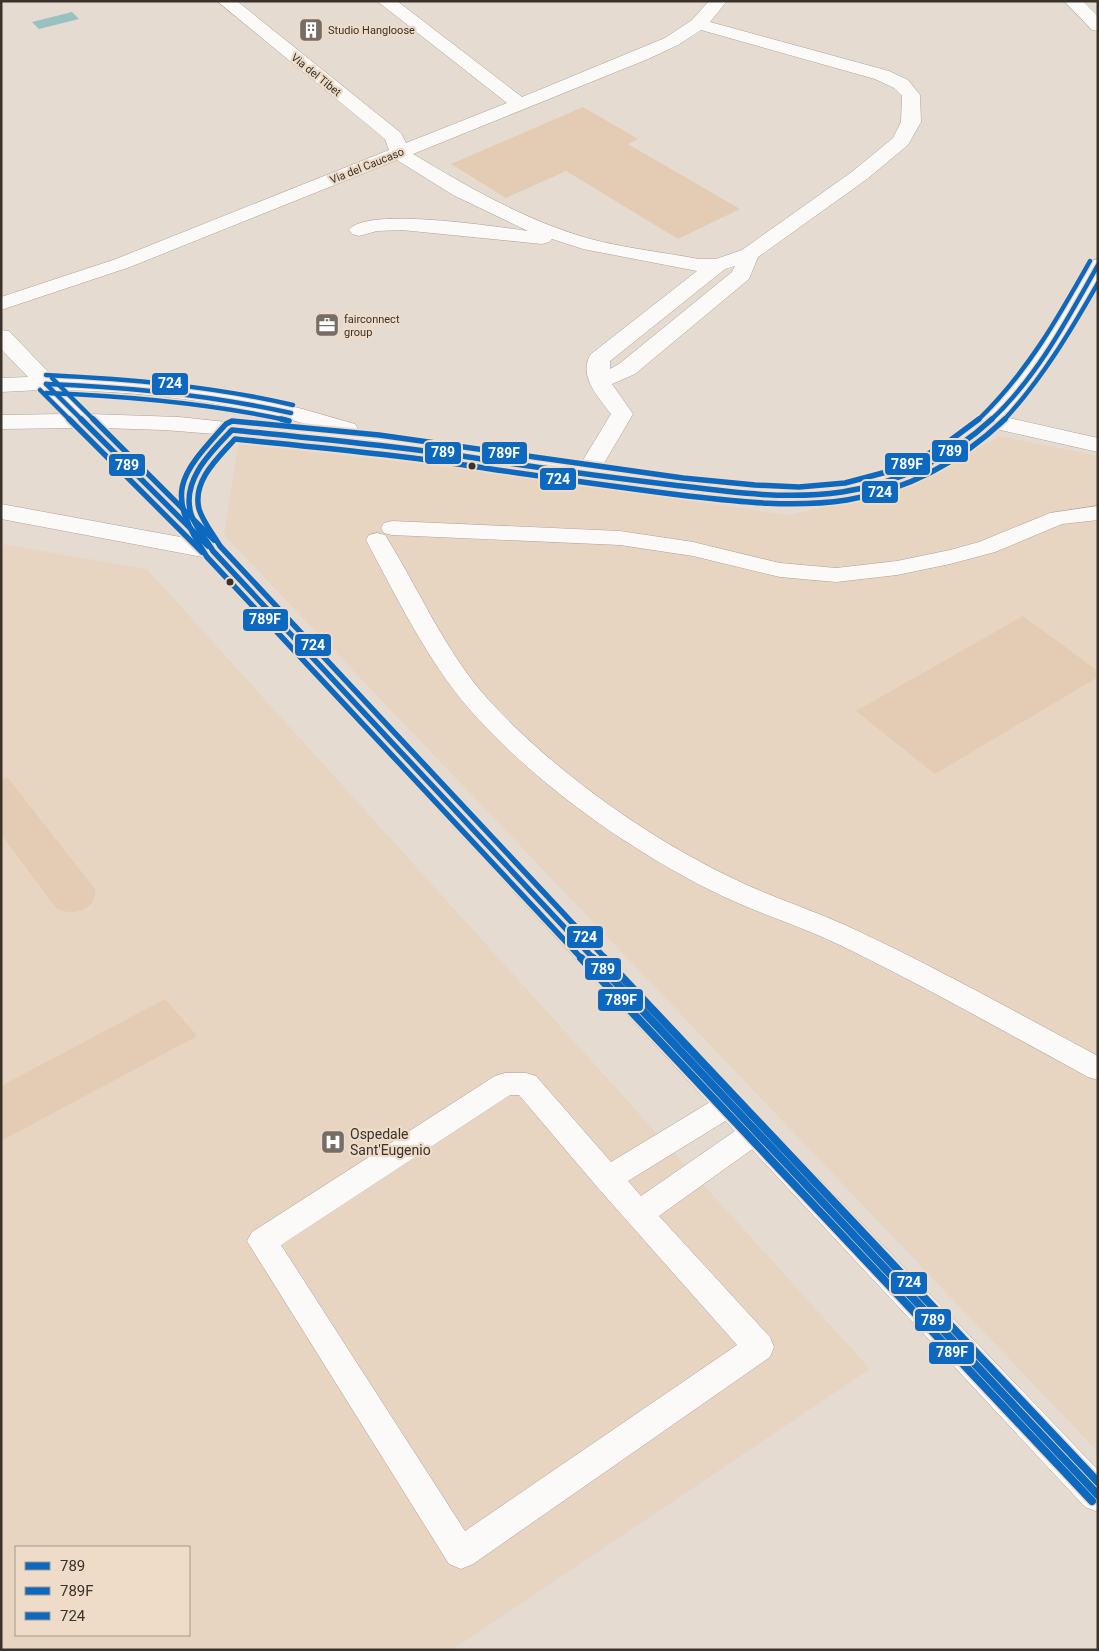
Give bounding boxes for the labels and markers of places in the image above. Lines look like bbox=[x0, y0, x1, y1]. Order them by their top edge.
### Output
building icon: Studio Hangloose bbox=[298, 17, 324, 43]
place label: Studio Hangloose bbox=[328, 24, 415, 37]
office icon: fairconnect group bbox=[314, 312, 340, 338]
place label: fairconnect group bbox=[344, 313, 400, 339]
unlabelled marker bbox=[467, 461, 477, 471]
unlabelled marker bbox=[225, 577, 235, 587]
place label: Ospedale Sant'Eugenio bbox=[350, 1126, 431, 1158]
hospital icon: Ospedale Sant'Eugenio bbox=[320, 1129, 346, 1155]

